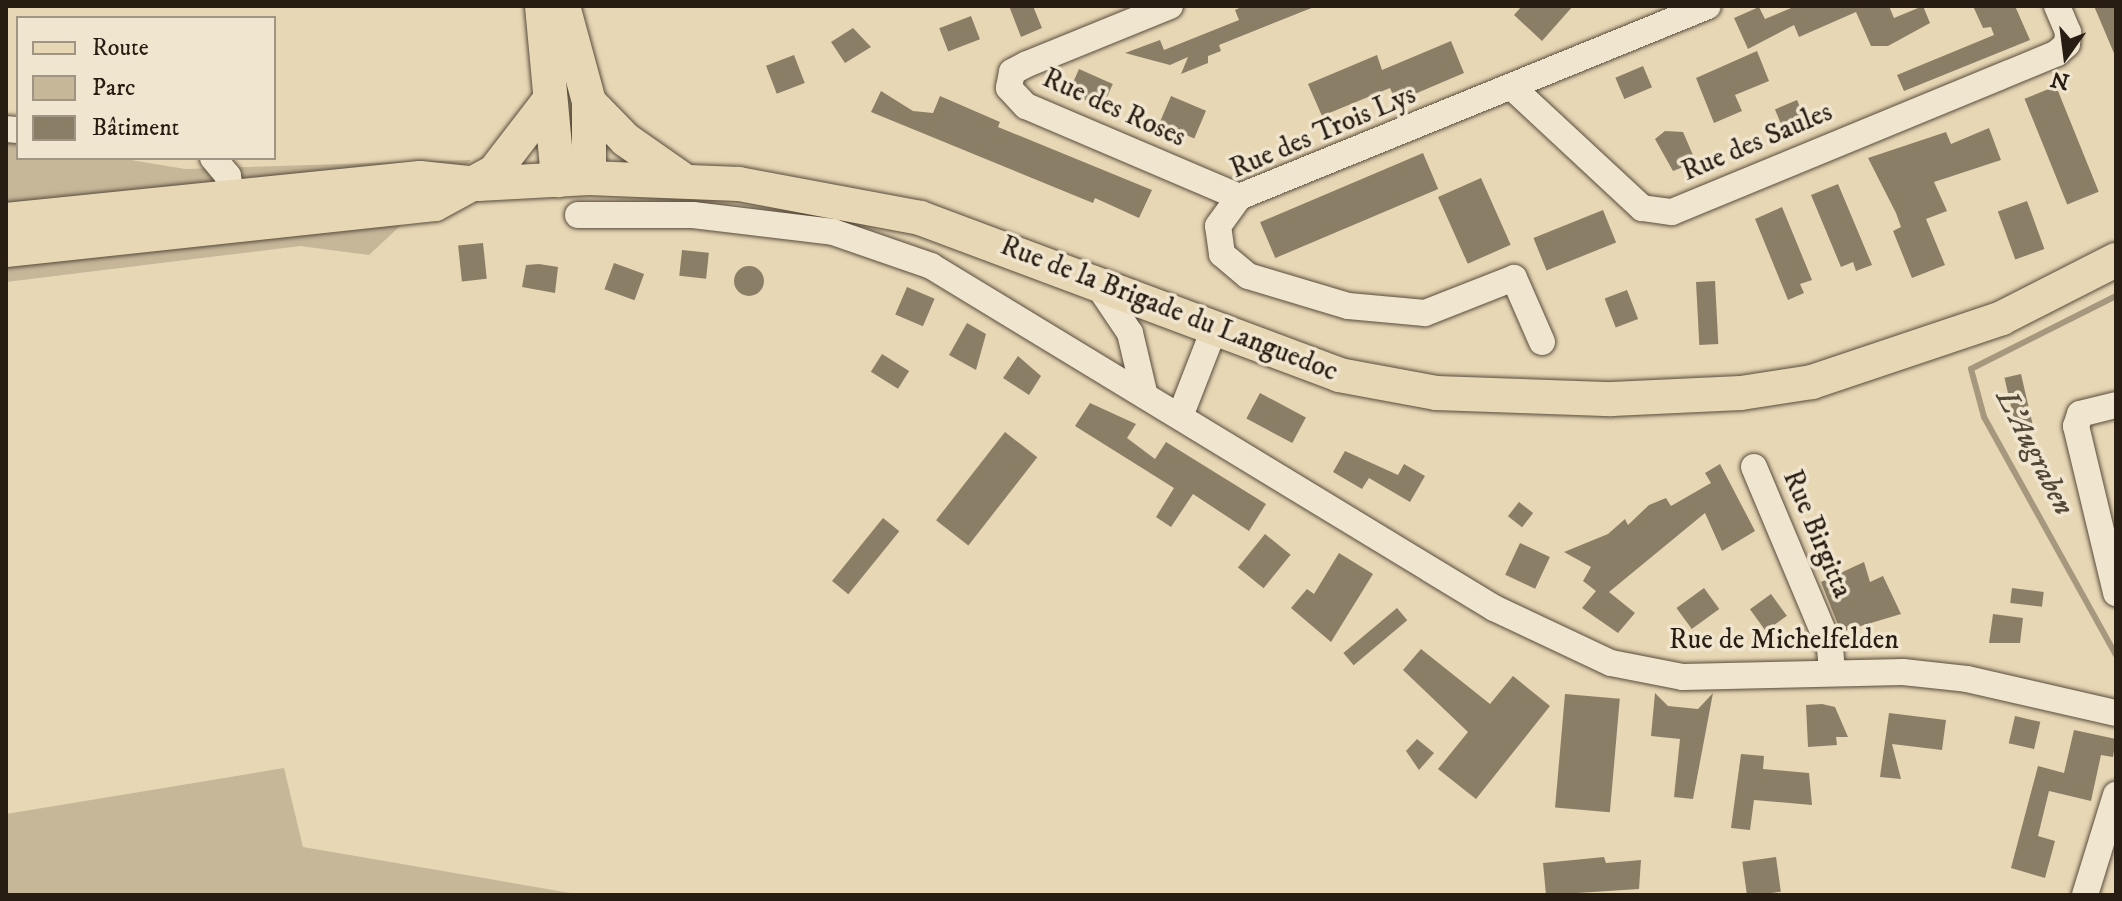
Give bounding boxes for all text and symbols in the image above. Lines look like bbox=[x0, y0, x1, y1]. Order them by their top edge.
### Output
legend bbox=[16, 16, 276, 160]
north arrow bbox=[2026, 16, 2106, 96]
text: Route bbox=[92, 33, 149, 63]
street label: Rue des Roses bbox=[1037, 62, 1191, 154]
text: N bbox=[2048, 64, 2072, 95]
text: Parc bbox=[92, 73, 135, 103]
street label: Rue des Trois Lys bbox=[1225, 78, 1421, 186]
street label: Rue des Saules bbox=[1677, 95, 1837, 189]
text: Bâtiment bbox=[92, 113, 179, 143]
street label: Rue de la Brigade du Languedoc bbox=[996, 229, 1342, 389]
water label: L'Augraben bbox=[1987, 384, 2081, 522]
street label: Rue Birgitta bbox=[1775, 465, 1859, 603]
street label: Rue de Michelfelden bbox=[1669, 623, 1899, 657]

